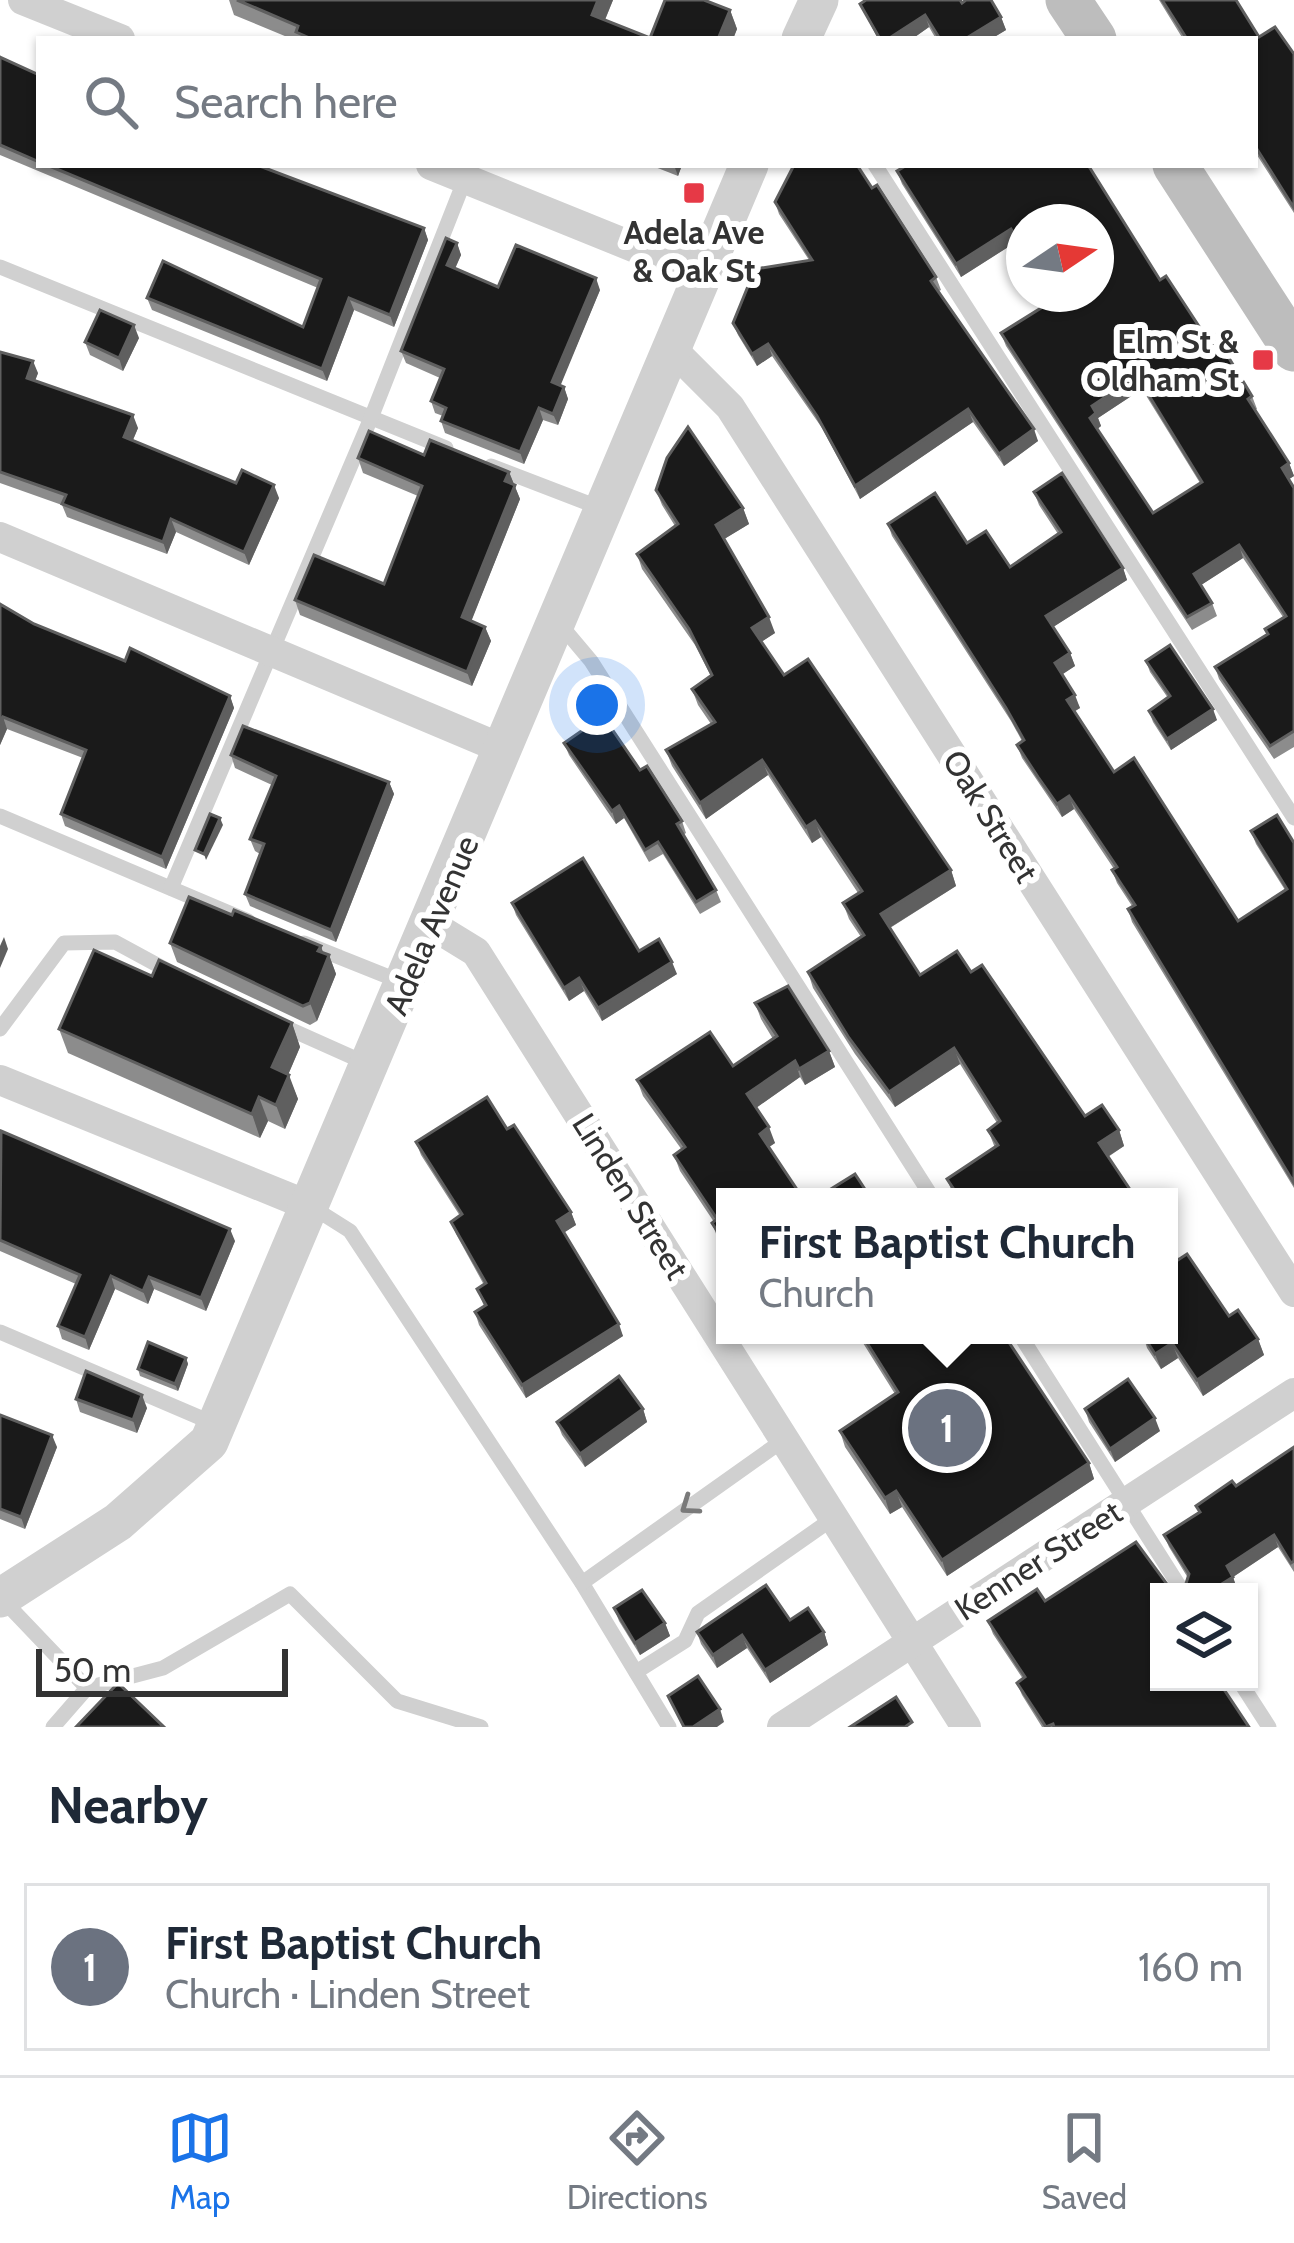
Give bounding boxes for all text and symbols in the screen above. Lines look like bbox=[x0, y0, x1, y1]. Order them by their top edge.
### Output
search box bbox=[36, 36, 1258, 168]
icon: search bbox=[78, 69, 144, 135]
text: Search here bbox=[174, 75, 398, 129]
marker: Adela Ave & Oak St bbox=[681, 180, 707, 206]
north arrow bbox=[1006, 204, 1114, 312]
place label: Adela Ave & Oak St bbox=[623, 212, 765, 290]
place label: Elm St & Oldham St bbox=[1086, 321, 1239, 399]
marker: Elm St & Oldham St bbox=[1250, 347, 1276, 373]
your location bbox=[567, 675, 627, 735]
street label: Oak Street bbox=[935, 743, 1047, 889]
street label: Adela Avenue bbox=[375, 829, 487, 1021]
street label: Linden Street bbox=[564, 1106, 698, 1286]
popup bbox=[716, 1188, 1178, 1344]
text: First Baptist Church bbox=[758, 1215, 1136, 1269]
text: Church bbox=[758, 1269, 875, 1317]
pin: 1 bbox=[908, 1383, 986, 1473]
street label: Kenner Street bbox=[947, 1491, 1129, 1629]
one-way arrow bbox=[681, 1492, 703, 1514]
map controls bbox=[1150, 1583, 1258, 1691]
button: layers bbox=[1150, 1583, 1258, 1691]
scale bar bbox=[36, 1643, 288, 1696]
text: 50 m bbox=[54, 1650, 131, 1690]
text: Nearby bbox=[48, 1774, 208, 1836]
text: First Baptist Church bbox=[165, 1916, 542, 1970]
text: 1 bbox=[83, 1943, 97, 1991]
text: 160 m bbox=[1138, 1943, 1243, 1991]
text: Church · Linden Street bbox=[165, 1970, 530, 2018]
tab: Map bbox=[167, 2105, 233, 2217]
tab: Directions bbox=[567, 2105, 708, 2217]
tab: Saved bbox=[1041, 2105, 1127, 2217]

